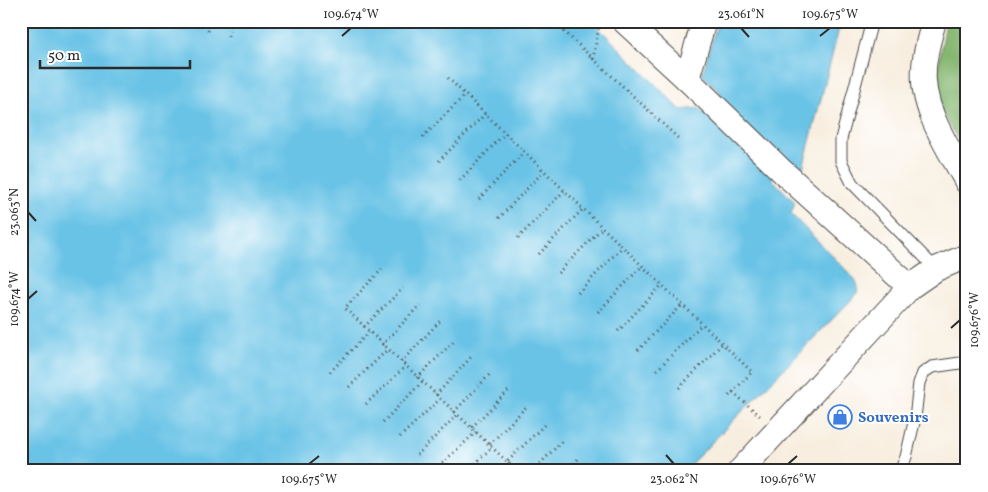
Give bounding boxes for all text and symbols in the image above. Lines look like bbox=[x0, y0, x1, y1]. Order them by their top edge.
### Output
text: 109.674°W bbox=[323, 7, 379, 23]
text: 23.061°N bbox=[718, 7, 764, 23]
text: 109.675°W bbox=[802, 7, 858, 23]
scale bar bbox=[40, 38, 190, 70]
text: 50 m bbox=[48, 46, 80, 67]
text: 23.063°N bbox=[7, 188, 23, 236]
text: 109.674°W bbox=[7, 271, 23, 327]
text: 109.676°W bbox=[967, 292, 983, 348]
shop icon: Souvenirs bbox=[827, 404, 853, 430]
place label: Souvenirs bbox=[858, 408, 929, 429]
text: 109.675°W bbox=[281, 472, 337, 488]
text: 23.062°N bbox=[650, 472, 698, 488]
text: 109.676°W bbox=[760, 472, 816, 488]

